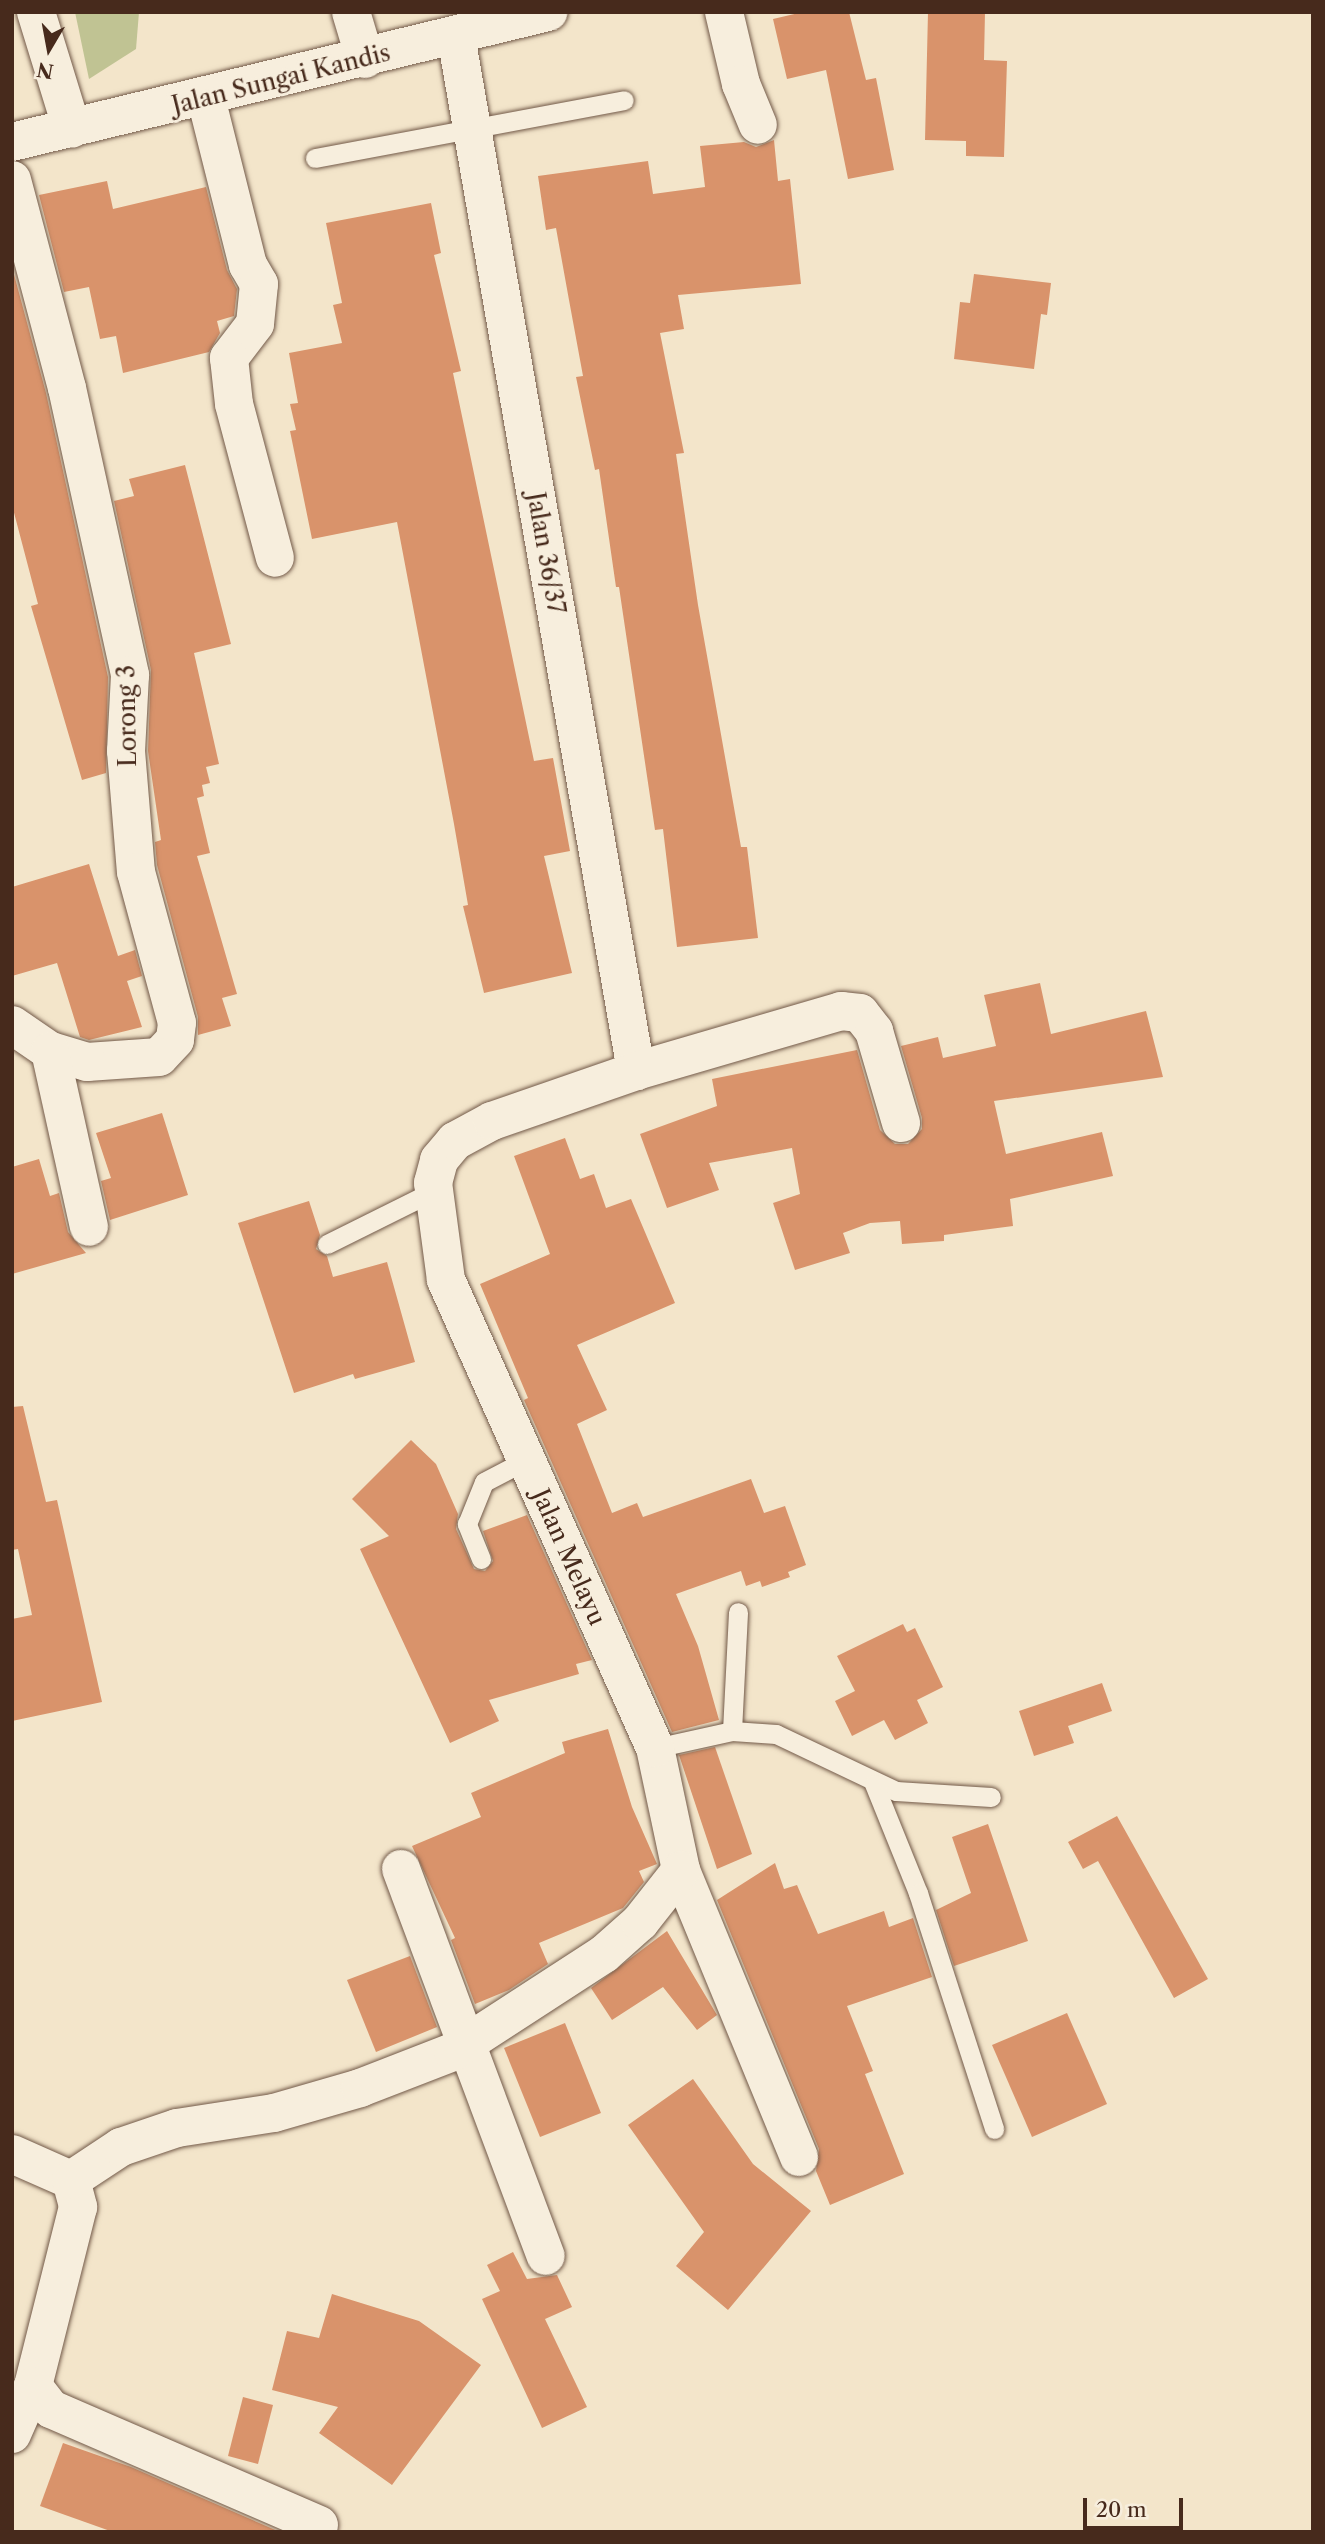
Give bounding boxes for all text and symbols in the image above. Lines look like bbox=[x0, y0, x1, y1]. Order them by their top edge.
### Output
north arrow bbox=[14, 14, 84, 84]
street label: Jalan Sungai Kandis bbox=[169, 38, 393, 120]
text: N bbox=[35, 57, 55, 83]
street label: Jalan 36/37 bbox=[521, 490, 571, 616]
street label: Lorong 3 bbox=[112, 665, 142, 767]
street label: Jalan Melayu bbox=[526, 1484, 612, 1630]
scale bar bbox=[1087, 2484, 1187, 2528]
text: 20 m bbox=[1096, 2497, 1147, 2522]

